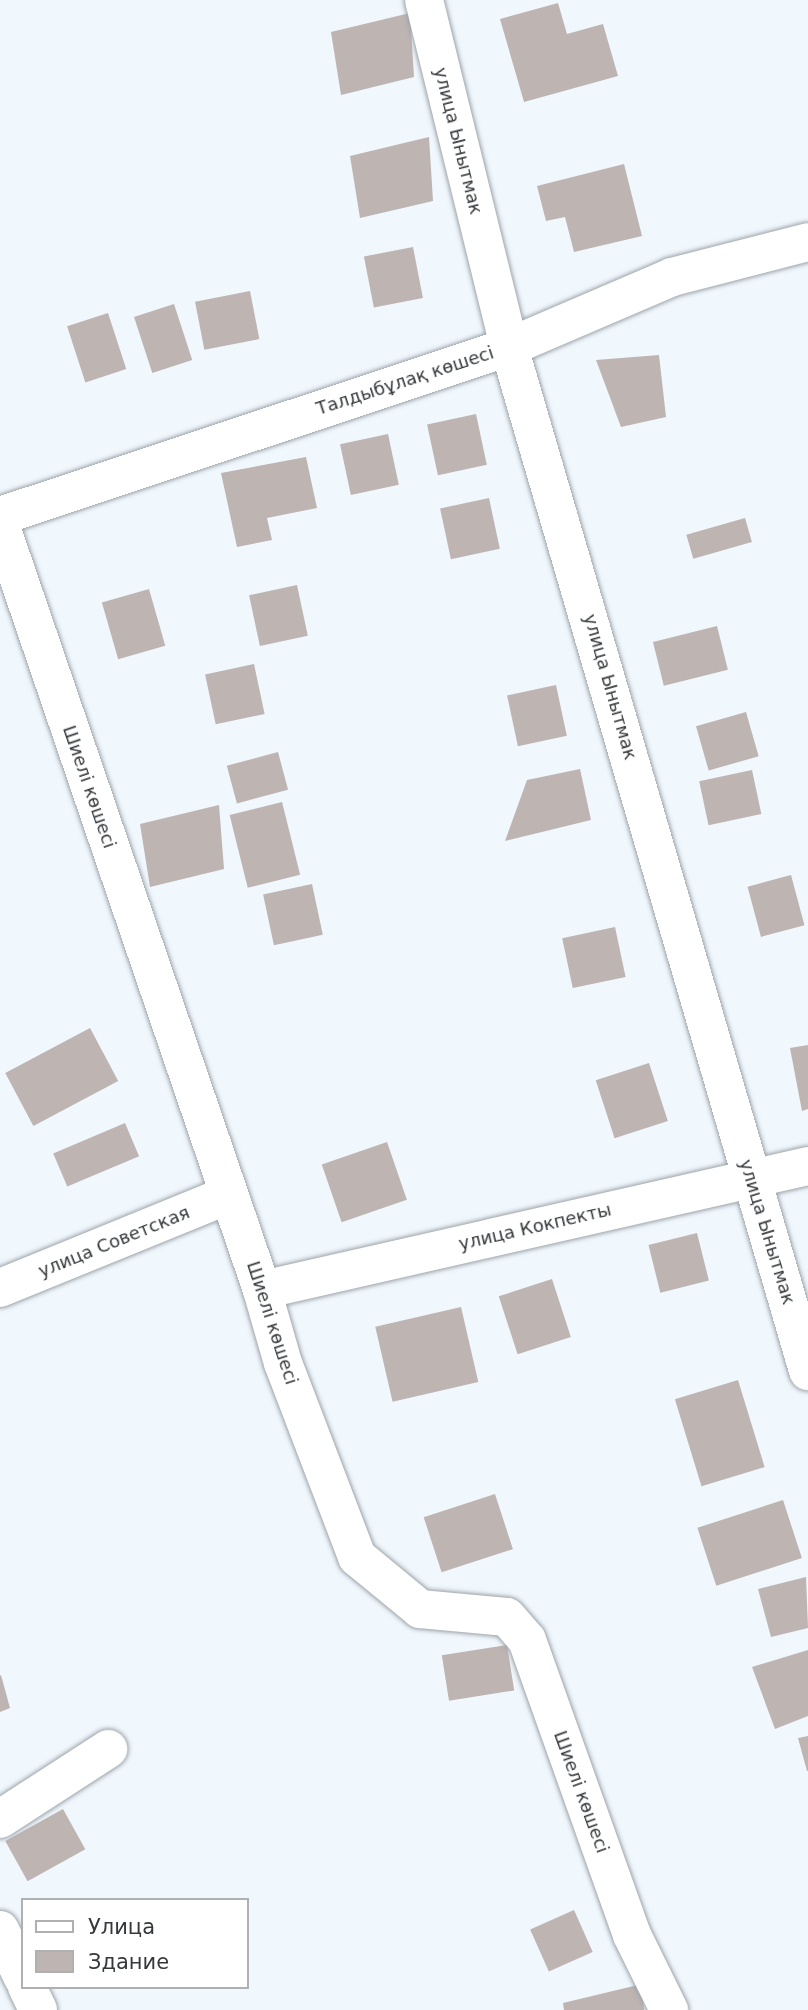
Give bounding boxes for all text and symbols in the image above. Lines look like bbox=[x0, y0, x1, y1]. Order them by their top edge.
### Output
street label: улица Ынытмак bbox=[429, 65, 487, 217]
street label: Талдыбұлақ көшесі bbox=[314, 342, 496, 420]
street label: улица Ынытмак bbox=[579, 612, 641, 762]
street label: Шиелі көшесі bbox=[58, 723, 120, 851]
street label: улица Ынытмак bbox=[735, 1157, 799, 1307]
street label: улица Кокпекты bbox=[457, 1199, 613, 1255]
street label: улица Советская bbox=[35, 1202, 193, 1282]
street label: Шиелі көшесі bbox=[242, 1259, 302, 1387]
street label: Шиелі көшесі bbox=[549, 1728, 613, 1856]
legend bbox=[21, 1898, 248, 1989]
text: Улица bbox=[88, 1915, 155, 1939]
text: Здание bbox=[88, 1950, 169, 1974]

